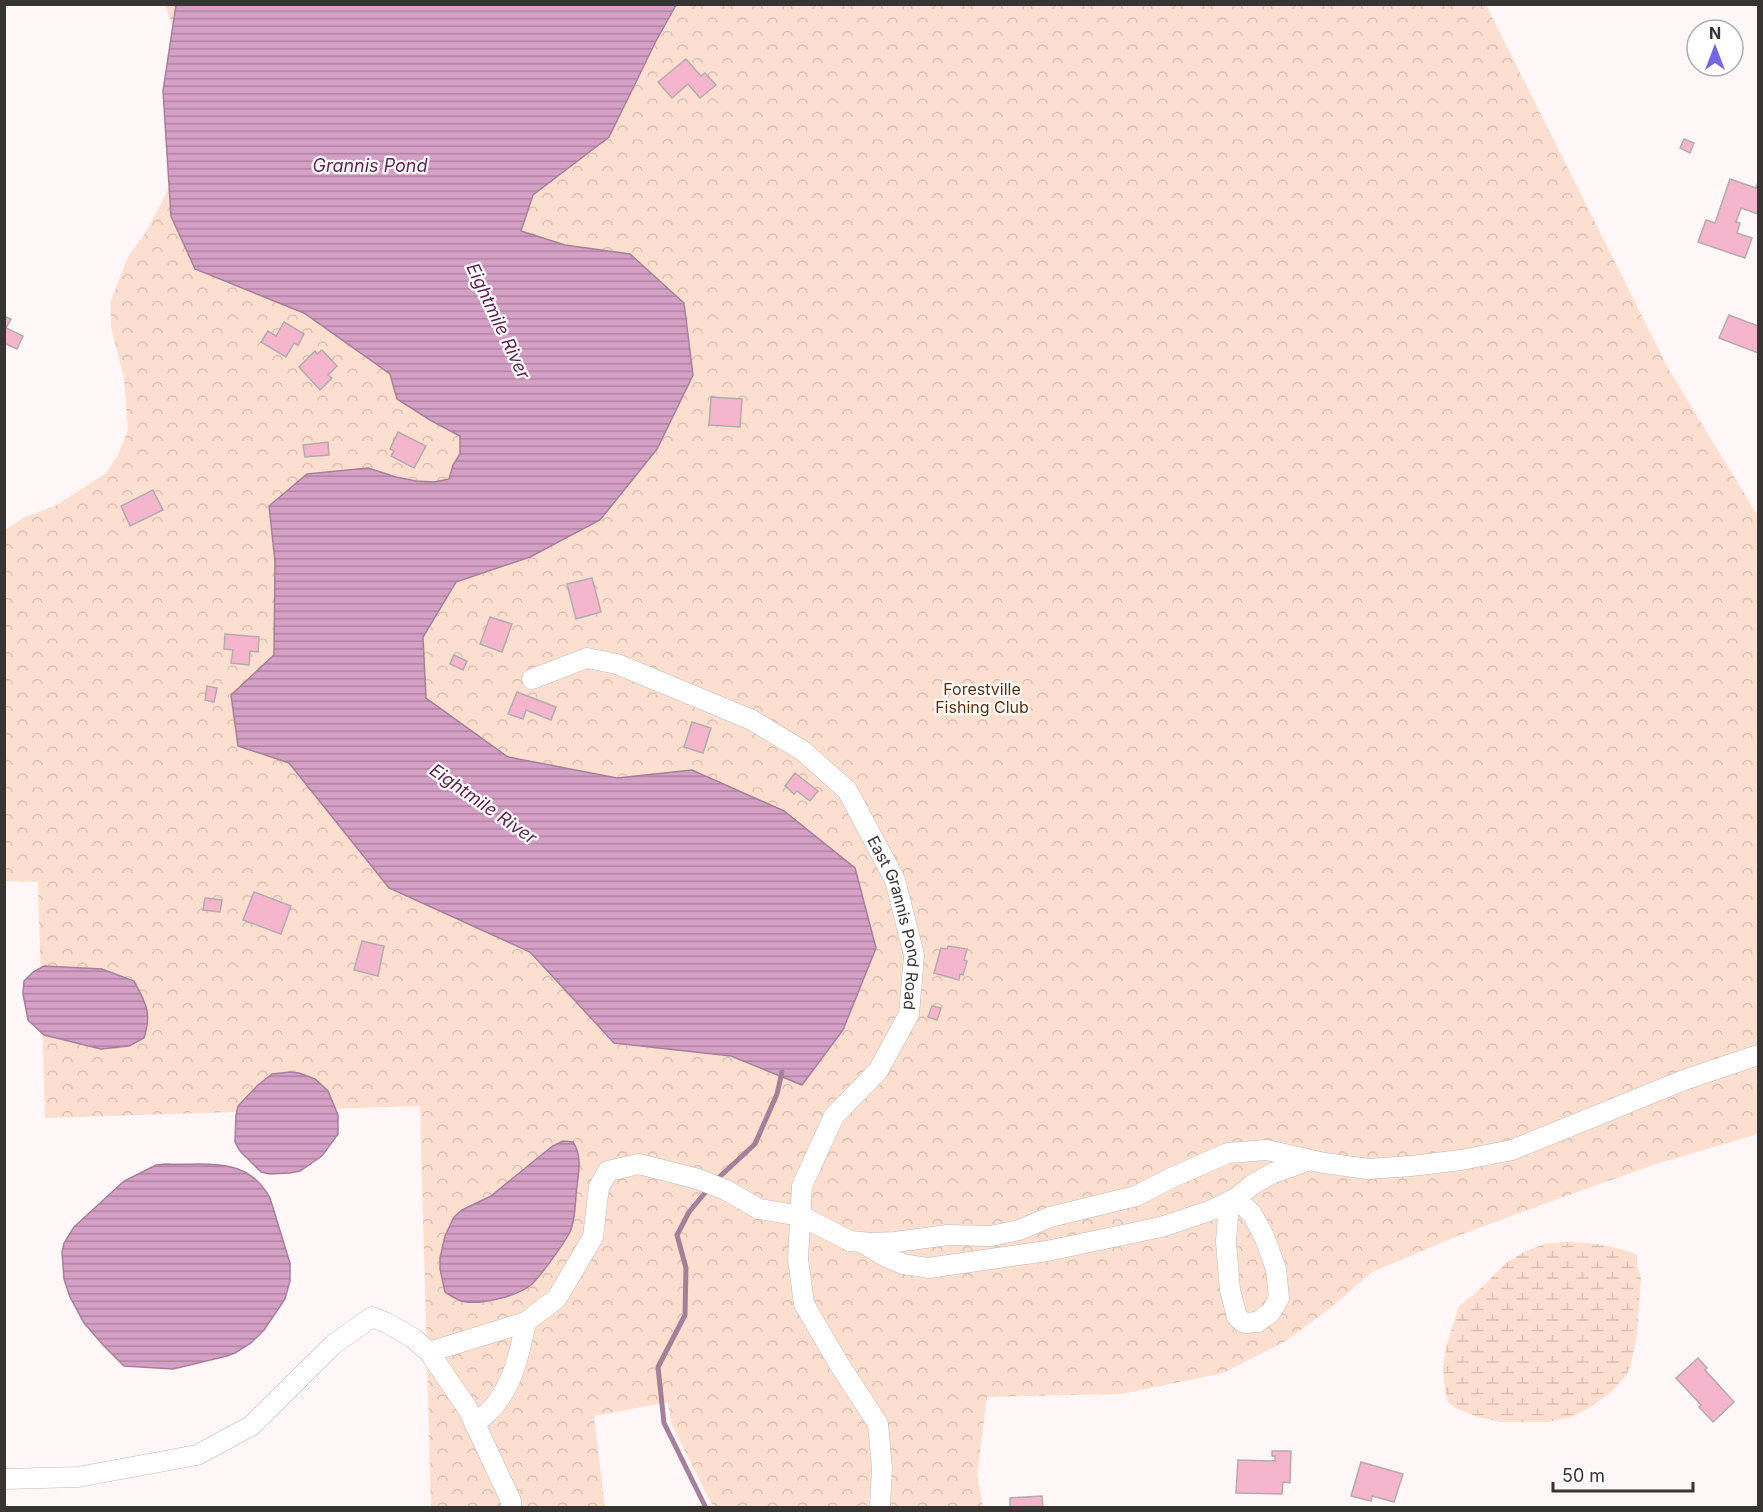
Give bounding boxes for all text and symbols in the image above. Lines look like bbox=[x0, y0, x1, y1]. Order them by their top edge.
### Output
north arrow bbox=[1685, 18, 1745, 78]
text: N bbox=[1709, 23, 1721, 43]
water label: Grannis Pond bbox=[312, 155, 428, 176]
water label: Eightmile River bbox=[462, 259, 535, 383]
park label: Forestville Fishing Club bbox=[935, 679, 1029, 717]
water label: Eightmile River bbox=[426, 759, 542, 849]
street label: East Grannis Pond Road bbox=[863, 832, 924, 1011]
scale bar bbox=[1553, 1455, 1692, 1493]
text: 50 m bbox=[1562, 1465, 1605, 1486]

